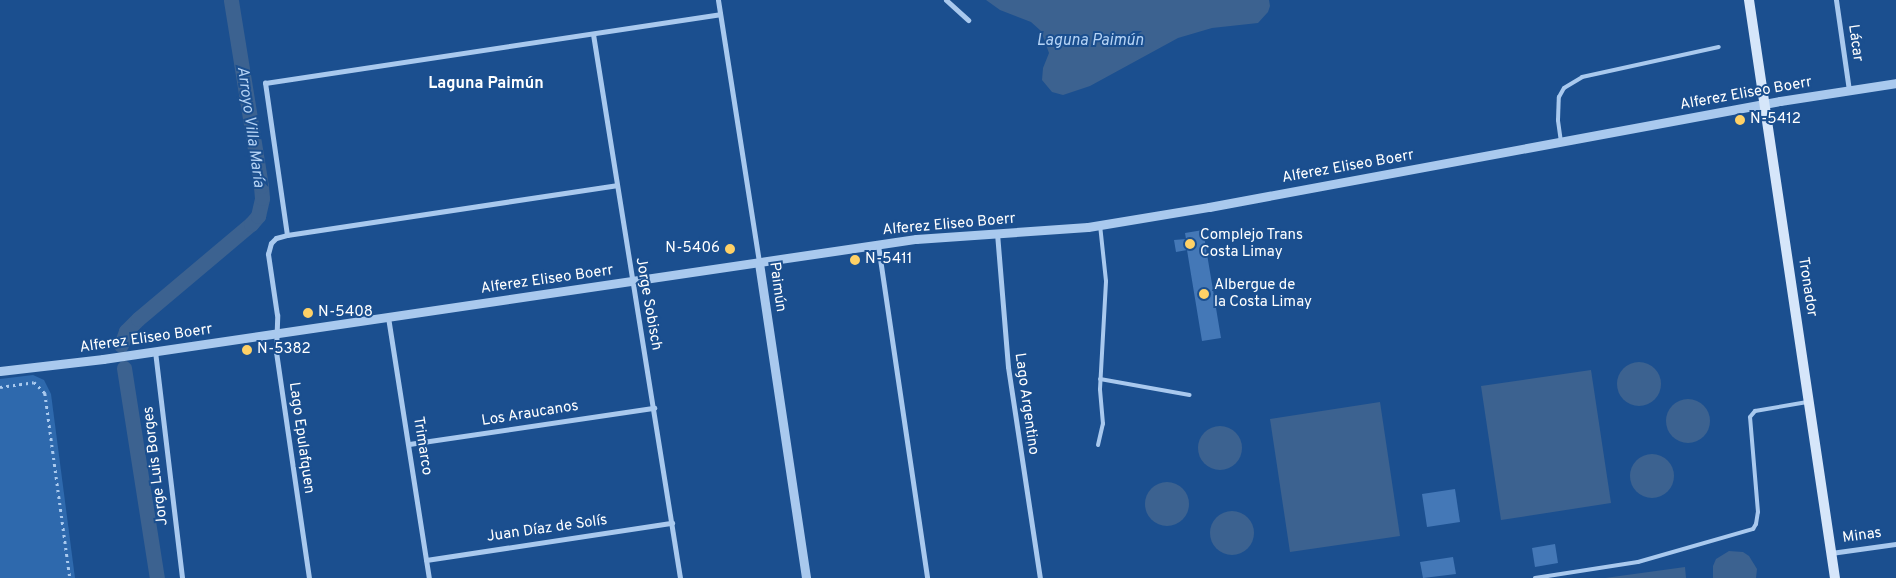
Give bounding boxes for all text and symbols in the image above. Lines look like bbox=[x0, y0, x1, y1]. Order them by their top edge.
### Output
street label: Lácar bbox=[1843, 23, 1867, 63]
water label: Laguna Paimún bbox=[1037, 31, 1143, 51]
water label: Arroyo Villa María bbox=[232, 65, 268, 189]
district label: Laguna Paimún bbox=[428, 74, 544, 94]
street label: Alferez Eliseo Boerr bbox=[1679, 74, 1813, 114]
place label: N-5412 bbox=[1750, 111, 1801, 129]
marker: N-5412 bbox=[1734, 114, 1746, 126]
street label: Alferez Eliseo Boerr bbox=[1281, 147, 1415, 187]
street label: Alferez Eliseo Boerr bbox=[882, 210, 1016, 240]
place label: Complejo Trans Costa Limay bbox=[1200, 226, 1304, 261]
marker: Complejo Trans Costa Limay bbox=[1184, 238, 1196, 250]
place label: N-5406 bbox=[665, 240, 720, 258]
marker: N-5406 bbox=[724, 243, 736, 255]
place label: N-5411 bbox=[865, 251, 912, 269]
marker: N-5411 bbox=[849, 254, 861, 266]
street label: Jorge Sobisch bbox=[631, 256, 665, 352]
street label: Tronador bbox=[1793, 256, 1821, 318]
street label: Paimún bbox=[765, 261, 789, 313]
street label: Alferez Eliseo Boerr bbox=[480, 262, 614, 298]
place label: Albergue de la Costa Limay bbox=[1214, 276, 1312, 311]
marker: Albergue de la Costa Limay bbox=[1198, 288, 1210, 300]
place label: N-5408 bbox=[318, 304, 373, 322]
marker: N-5408 bbox=[302, 307, 314, 319]
street label: Alferez Eliseo Boerr bbox=[79, 321, 213, 357]
place label: N-5382 bbox=[257, 341, 311, 359]
marker: N-5382 bbox=[241, 344, 253, 356]
street label: Lago Argentino bbox=[1010, 352, 1042, 456]
street label: Lago Epulafquen bbox=[284, 381, 318, 495]
street label: Los Araucanos bbox=[480, 397, 580, 431]
street label: Jorge Luis Borges bbox=[140, 405, 172, 527]
street label: Trimarco bbox=[408, 415, 436, 477]
street label: Juan Díaz de Solís bbox=[485, 512, 609, 546]
street label: Minas bbox=[1841, 524, 1883, 548]

